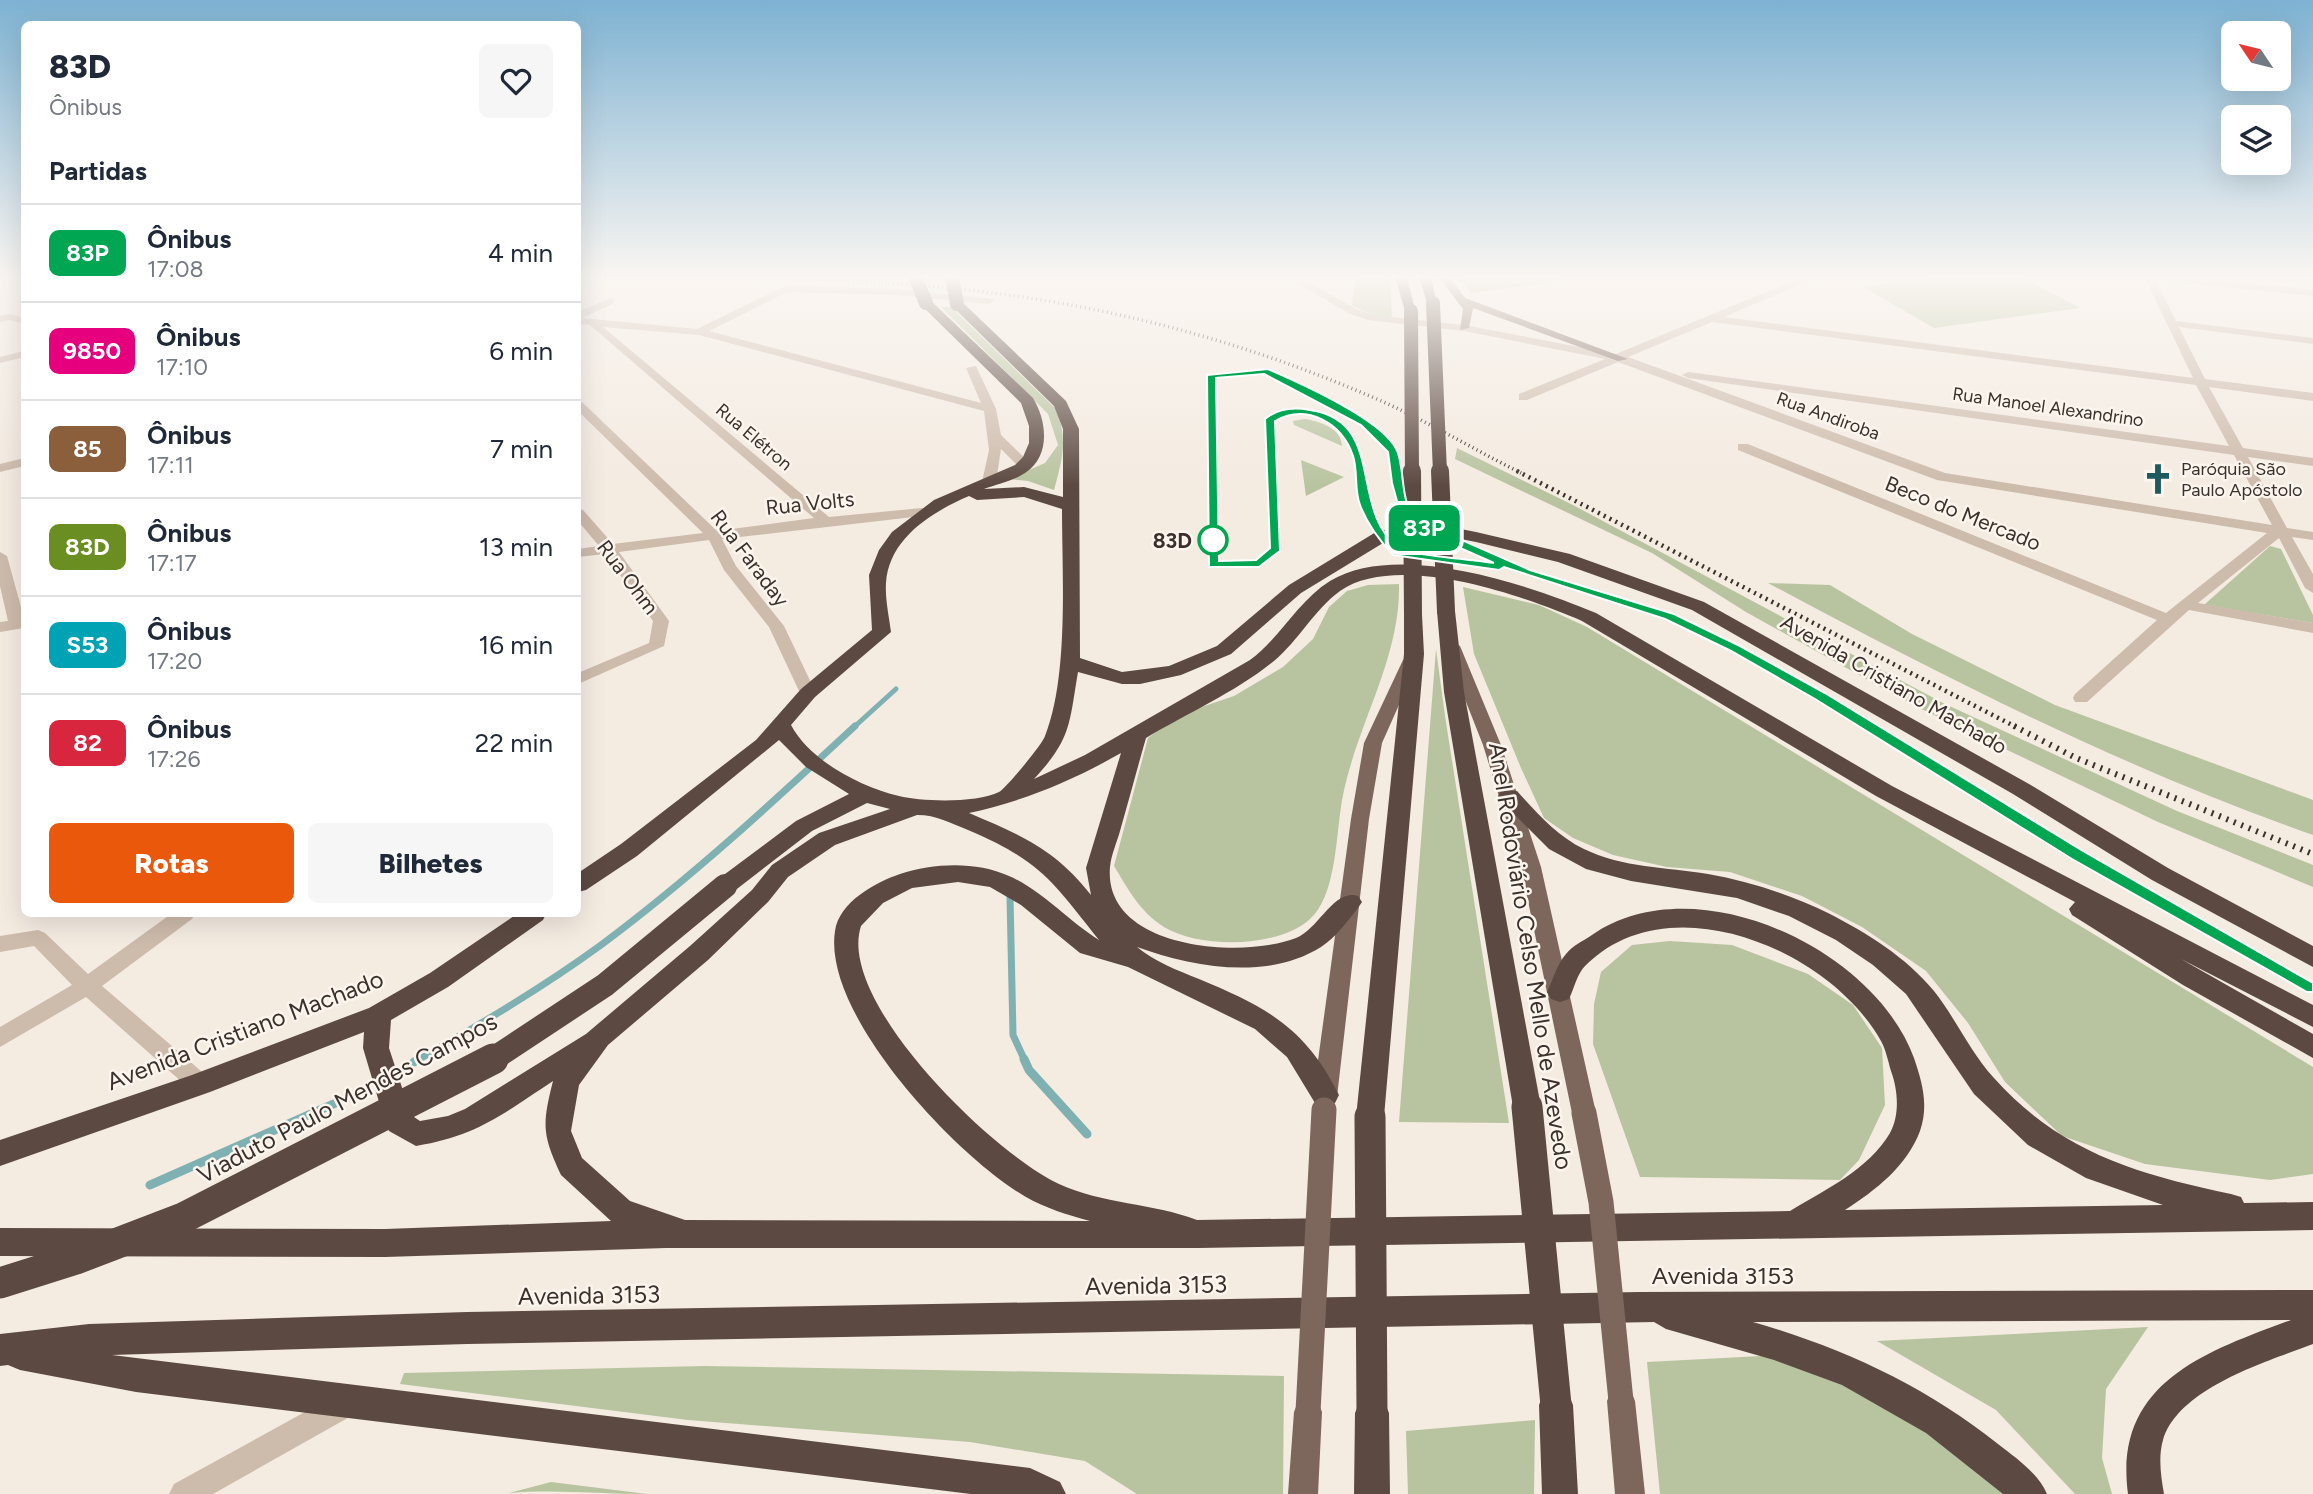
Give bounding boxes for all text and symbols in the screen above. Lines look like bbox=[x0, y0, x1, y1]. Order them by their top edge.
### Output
north arrow bbox=[2221, 21, 2291, 91]
map controls bbox=[2221, 21, 2291, 175]
button: heart bbox=[479, 44, 553, 118]
text: 83D bbox=[49, 47, 111, 86]
text: Ônibus bbox=[49, 93, 122, 121]
button: layers bbox=[2221, 105, 2291, 175]
text: Partidas bbox=[49, 155, 147, 187]
text: Ônibus bbox=[147, 223, 231, 255]
text: 4 min bbox=[488, 237, 553, 269]
text: 83P bbox=[66, 238, 109, 267]
text: 17:08 bbox=[147, 255, 204, 283]
text: Ônibus bbox=[156, 321, 241, 353]
text: 6 min bbox=[489, 335, 553, 367]
text: 9850 bbox=[63, 336, 121, 365]
text: 17:10 bbox=[156, 353, 208, 381]
street label: Rua Manoel Alexandrino bbox=[1951, 383, 2145, 431]
street label: Rua Andiroba bbox=[1773, 387, 1883, 445]
street label: Rua Elétron bbox=[711, 399, 797, 475]
text: Ônibus bbox=[147, 419, 231, 451]
text: 7 min bbox=[490, 433, 553, 465]
text: 85 bbox=[73, 434, 102, 463]
text: 17:11 bbox=[147, 451, 194, 479]
place label: Paróquia São Paulo Apóstolo bbox=[2181, 458, 2303, 501]
church icon: Paróquia São Paulo Apóstolo bbox=[2141, 462, 2175, 496]
street label: Beco do Mercado bbox=[1882, 470, 2044, 556]
street label: Rua Volts bbox=[764, 486, 856, 520]
street label: Rua Faraday bbox=[706, 505, 794, 611]
line badge: 83P bbox=[1384, 505, 1464, 551]
text: 83P bbox=[1403, 513, 1445, 542]
text: Ônibus bbox=[147, 517, 231, 549]
marker: 83D bbox=[1198, 525, 1228, 555]
place label: 83D bbox=[1153, 528, 1192, 553]
text: 13 min bbox=[479, 531, 553, 563]
text: 83D bbox=[65, 532, 110, 561]
street label: Rua Ohm bbox=[592, 535, 664, 619]
text: 17:17 bbox=[147, 549, 197, 577]
street label: Avenida Cristiano Machado bbox=[1776, 609, 2012, 759]
text: Ônibus bbox=[147, 615, 231, 647]
text: 16 min bbox=[478, 629, 553, 661]
text: S53 bbox=[67, 630, 108, 659]
text: 17:20 bbox=[147, 647, 202, 675]
text: Ônibus bbox=[147, 713, 231, 745]
text: 22 min bbox=[475, 727, 553, 759]
text: 82 bbox=[73, 728, 102, 757]
street label: Anel Rodoviário Celso Mello de Azevedo bbox=[1483, 740, 1579, 1172]
text: 17:26 bbox=[147, 745, 201, 773]
button: Rotas bbox=[49, 823, 294, 903]
button: Bilhetes bbox=[308, 823, 553, 903]
street label: Avenida Cristiano Machado bbox=[103, 964, 387, 1096]
street label: Viaduto Paulo Mendes Campos bbox=[192, 1006, 502, 1190]
street label: Avenida 3153 bbox=[1652, 1261, 1794, 1290]
street label: Avenida 3153 bbox=[1085, 1269, 1227, 1301]
street label: Avenida 3153 bbox=[518, 1279, 660, 1311]

